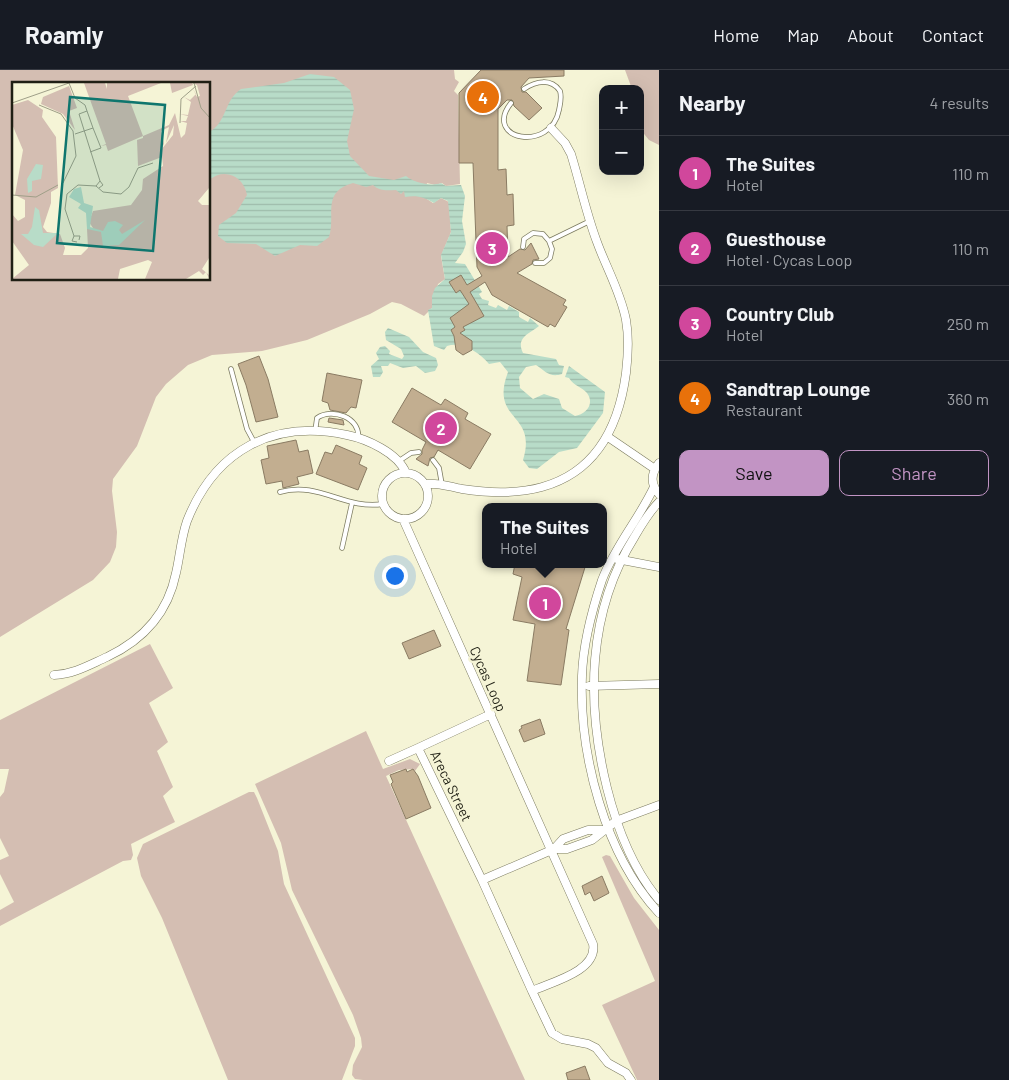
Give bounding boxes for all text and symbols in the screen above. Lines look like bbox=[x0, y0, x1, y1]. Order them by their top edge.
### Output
text: Roamly bbox=[25, 20, 104, 49]
text: Home bbox=[713, 24, 759, 46]
text: Map bbox=[787, 24, 819, 46]
text: About bbox=[847, 24, 894, 46]
text: Contact bbox=[922, 24, 984, 46]
pin: 4 bbox=[467, 78, 499, 116]
inset map bbox=[12, 82, 210, 280]
map controls bbox=[599, 85, 644, 175]
button: + bbox=[599, 85, 644, 130]
text: Nearby bbox=[679, 90, 745, 115]
text: 4 results bbox=[929, 93, 989, 112]
button: − bbox=[599, 130, 644, 175]
text: The Suites bbox=[726, 152, 815, 175]
text: 1 bbox=[692, 164, 698, 183]
text: 110 m bbox=[952, 164, 989, 183]
text: Hotel bbox=[726, 175, 763, 194]
text: Guesthouse bbox=[726, 227, 826, 250]
pin: 3 bbox=[476, 229, 508, 267]
text: 2 bbox=[691, 239, 699, 258]
text: 110 m bbox=[952, 239, 989, 258]
text: Hotel · Cycas Loop bbox=[726, 250, 852, 269]
text: Country Club bbox=[726, 302, 834, 325]
text: 3 bbox=[691, 314, 699, 333]
text: 250 m bbox=[947, 314, 989, 333]
text: Hotel bbox=[726, 325, 763, 344]
text: Sandtrap Lounge bbox=[726, 377, 870, 400]
text: 4 bbox=[690, 389, 700, 408]
text: 360 m bbox=[947, 389, 989, 408]
text: Restaurant bbox=[726, 400, 803, 419]
pin: 2 bbox=[425, 409, 457, 447]
button: Save bbox=[679, 450, 829, 496]
button: Share bbox=[839, 450, 989, 496]
popup bbox=[482, 503, 607, 568]
text: The Suites bbox=[500, 515, 589, 538]
text: Hotel bbox=[500, 538, 537, 557]
your location bbox=[382, 563, 408, 589]
pin: 1 bbox=[529, 584, 561, 622]
street label: Cycas Loop bbox=[467, 644, 510, 714]
street label: Areca Street bbox=[427, 748, 476, 824]

